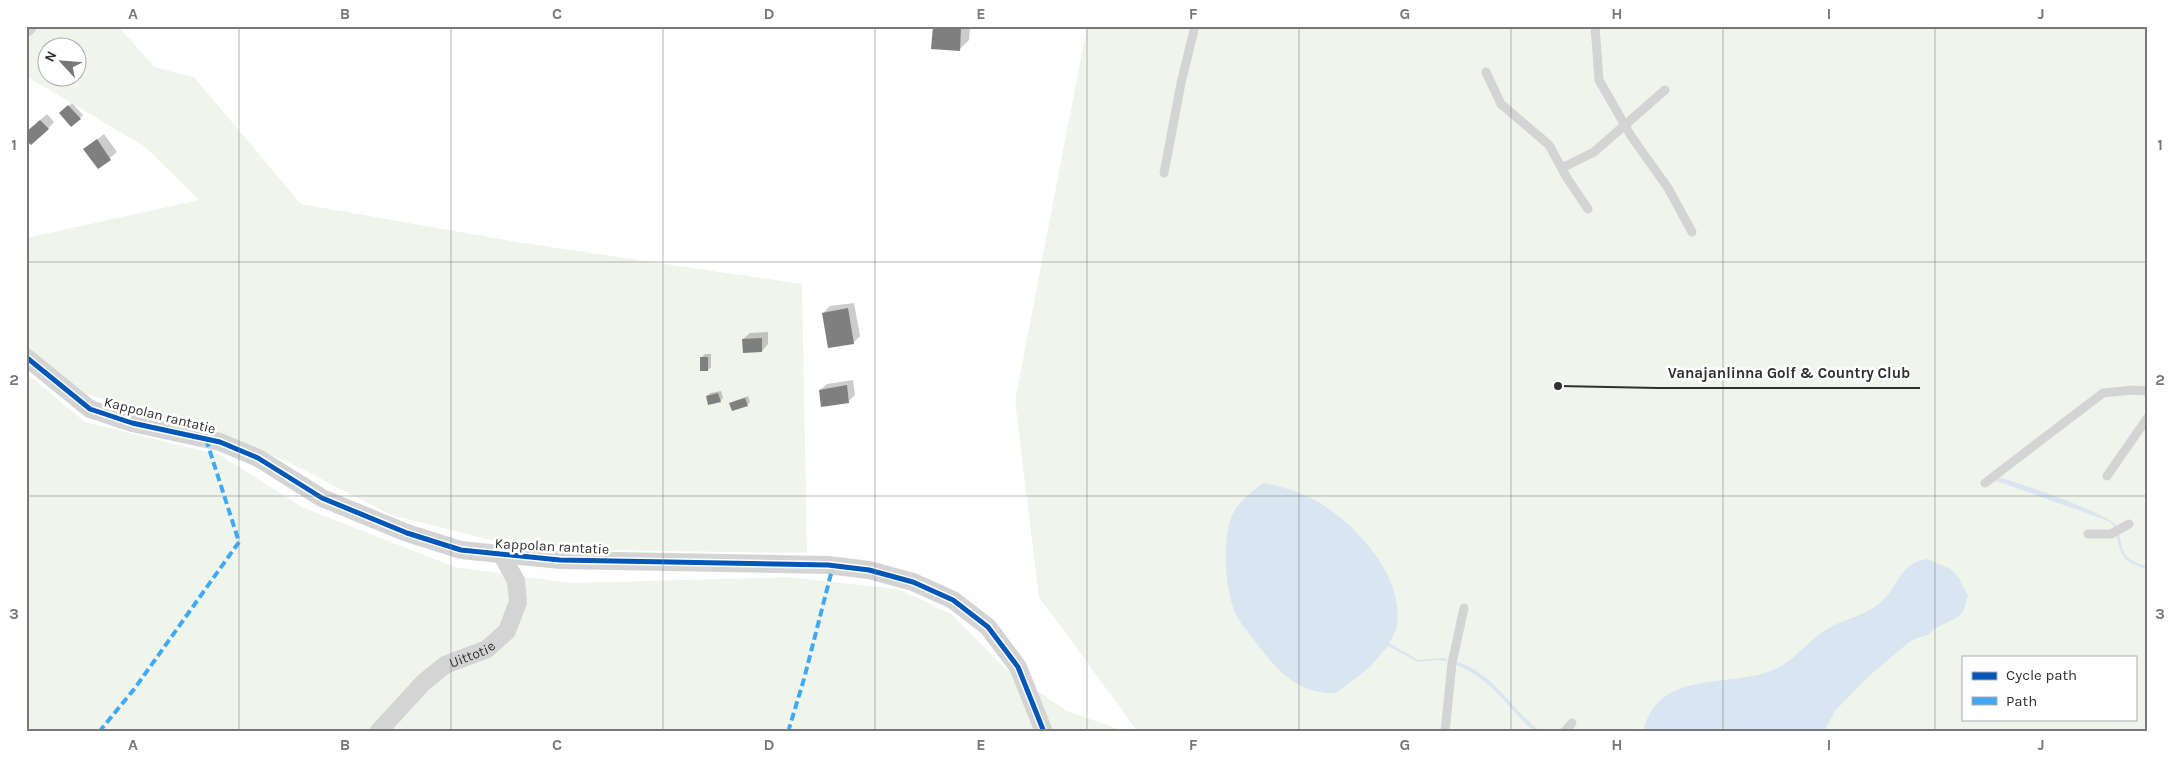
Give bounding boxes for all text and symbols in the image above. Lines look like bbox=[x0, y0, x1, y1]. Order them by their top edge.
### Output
text: A bbox=[128, 4, 138, 23]
text: B bbox=[340, 4, 350, 23]
text: C bbox=[552, 4, 562, 23]
text: D bbox=[764, 4, 775, 23]
text: E bbox=[976, 4, 986, 23]
text: F bbox=[1189, 4, 1198, 23]
text: G bbox=[1400, 4, 1410, 23]
text: H bbox=[1611, 4, 1623, 23]
text: I bbox=[1827, 4, 1831, 23]
text: J bbox=[2037, 4, 2045, 23]
north arrow bbox=[38, 38, 88, 88]
text: N bbox=[41, 48, 61, 65]
text: 1 bbox=[11, 135, 17, 154]
text: 1 bbox=[2157, 135, 2163, 154]
callout: Vanajanlinna Golf & Country Club bbox=[1658, 358, 1920, 388]
text: Vanajanlinna Golf & Country Club bbox=[1668, 364, 1910, 382]
text: 2 bbox=[9, 370, 19, 389]
text: 2 bbox=[2155, 370, 2165, 389]
street label: Kappolan rantatie bbox=[102, 393, 217, 438]
street label: Kappolan rantatie bbox=[494, 535, 610, 558]
text: 3 bbox=[9, 604, 19, 623]
text: 3 bbox=[2155, 604, 2165, 623]
street label: Uittotie bbox=[447, 638, 499, 672]
legend bbox=[1962, 656, 2136, 720]
text: Cycle path bbox=[2006, 666, 2077, 684]
text: Path bbox=[2006, 692, 2037, 710]
text: A bbox=[128, 735, 138, 754]
text: B bbox=[340, 735, 350, 754]
text: C bbox=[552, 735, 562, 754]
text: D bbox=[764, 735, 775, 754]
text: E bbox=[976, 735, 986, 754]
text: F bbox=[1189, 735, 1198, 754]
text: G bbox=[1400, 735, 1410, 754]
text: H bbox=[1611, 735, 1623, 754]
text: I bbox=[1827, 735, 1831, 754]
text: J bbox=[2037, 735, 2045, 754]

